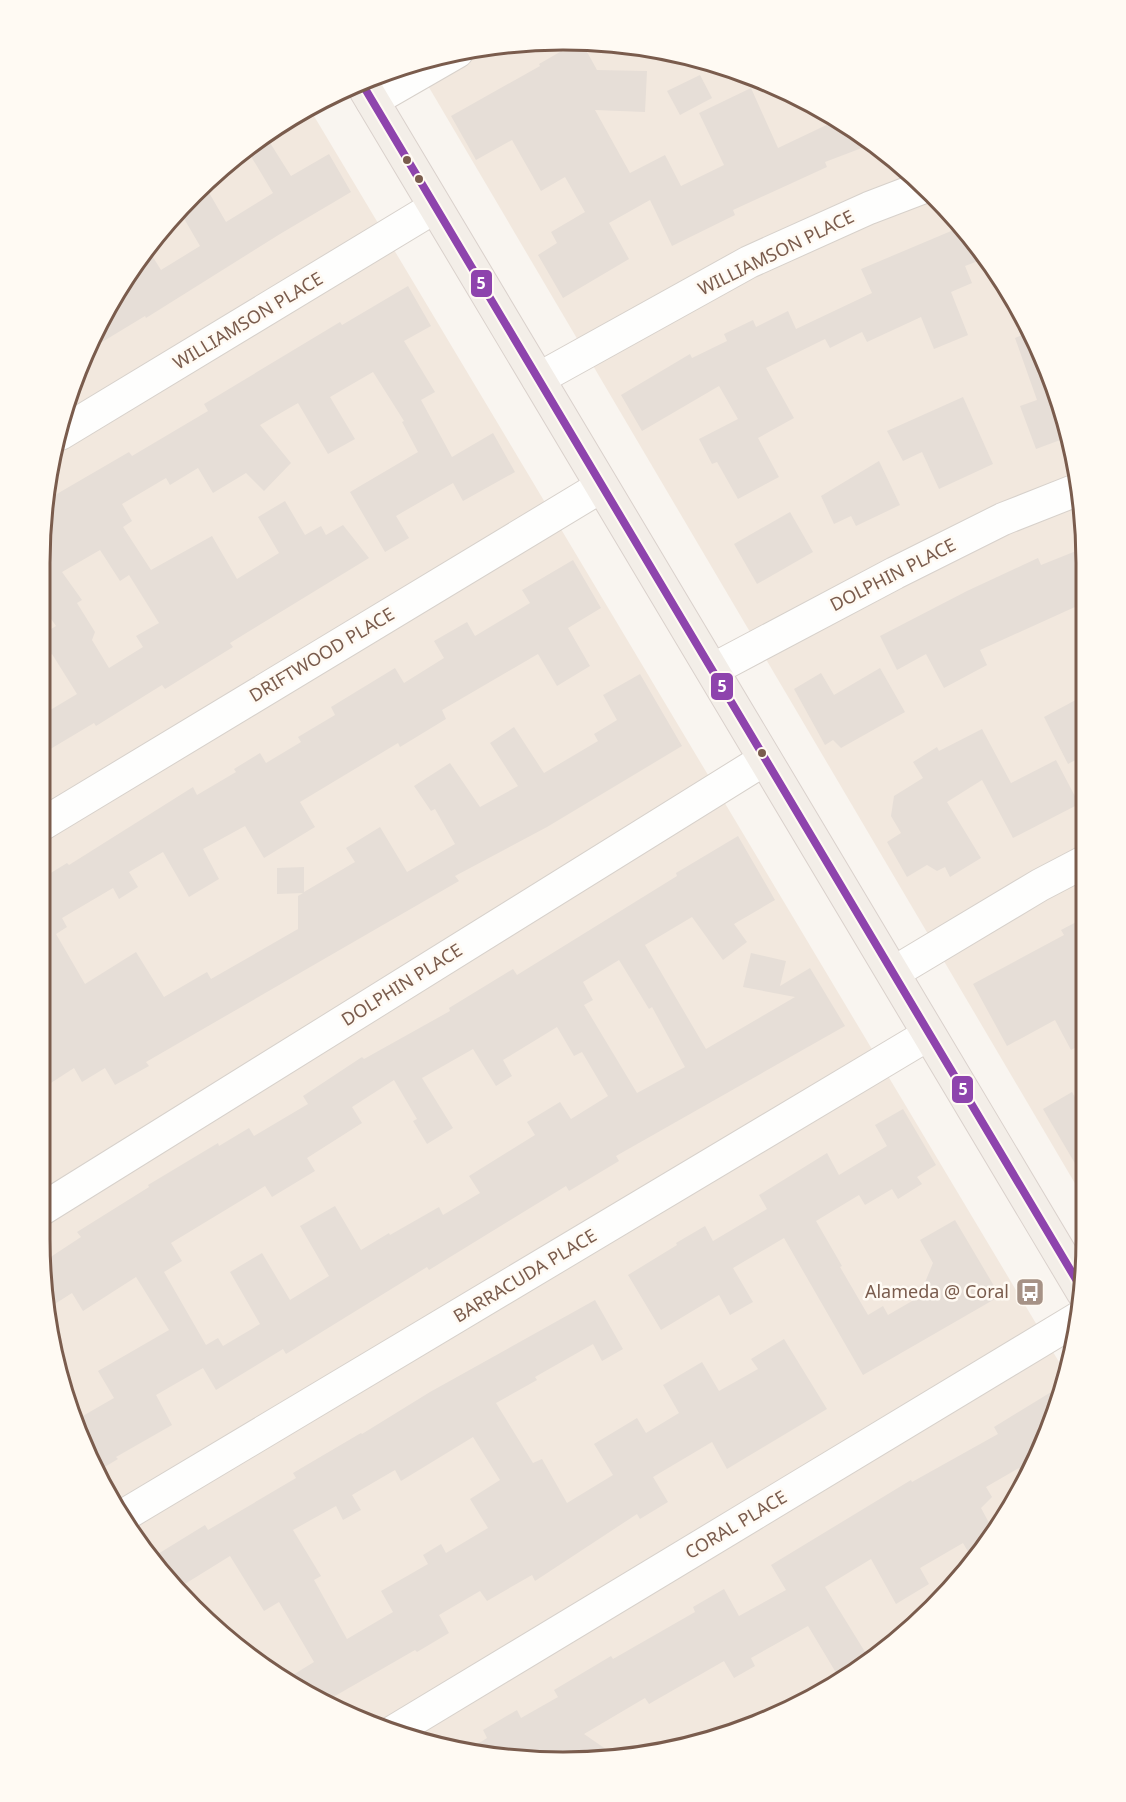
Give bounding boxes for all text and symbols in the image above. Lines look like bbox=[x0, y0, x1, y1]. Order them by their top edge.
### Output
unlabelled marker bbox=[401, 154, 413, 166]
unlabelled marker bbox=[413, 173, 425, 185]
street label: WILLIAMSON PLACE bbox=[694, 204, 858, 300]
street label: WILLIAMSON PLACE bbox=[168, 266, 327, 374]
line badge: 5 bbox=[470, 269, 493, 298]
text: 5 bbox=[476, 272, 486, 294]
street label: DOLPHIN PLACE bbox=[826, 532, 960, 616]
street label: DRIFTWOOD PLACE bbox=[245, 601, 398, 707]
line badge: 5 bbox=[710, 672, 734, 701]
text: 5 bbox=[717, 675, 727, 697]
unlabelled marker bbox=[756, 747, 768, 759]
street label: DOLPHIN PLACE bbox=[337, 937, 466, 1031]
line badge: 5 bbox=[951, 1075, 974, 1104]
text: 5 bbox=[958, 1078, 968, 1100]
street label: BARRACUDA PLACE bbox=[448, 1223, 601, 1327]
bus stop icon: Alameda @ Coral bbox=[1014, 1276, 1046, 1308]
place label: Alameda @ Coral bbox=[865, 1279, 1009, 1303]
street label: CORAL PLACE bbox=[680, 1484, 791, 1564]

